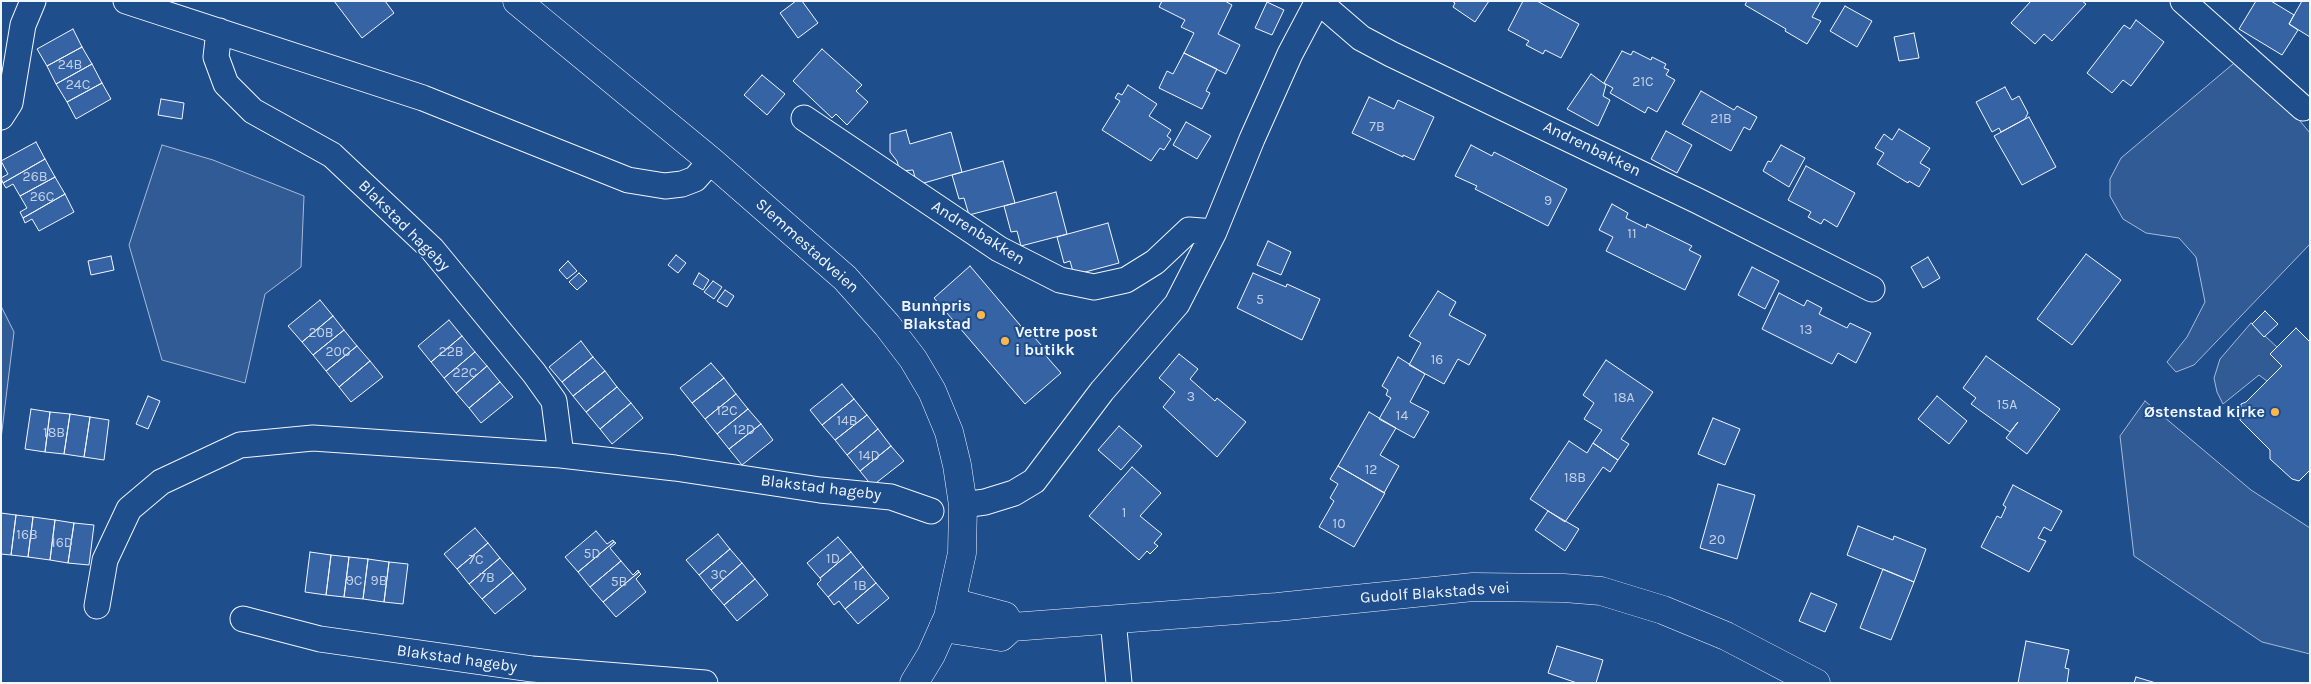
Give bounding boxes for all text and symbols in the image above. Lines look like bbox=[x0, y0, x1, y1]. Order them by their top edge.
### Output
house number: 24B bbox=[58, 57, 82, 73]
house number: 21C bbox=[1632, 74, 1654, 90]
house number: 24C bbox=[66, 77, 90, 93]
house number: 21B bbox=[1710, 111, 1732, 127]
street label: Andrenbakken bbox=[1540, 117, 1644, 181]
house number: 7B bbox=[1369, 119, 1385, 135]
house number: 26B bbox=[23, 169, 47, 185]
street label: Blakstad hageby bbox=[354, 176, 454, 276]
house number: 26C bbox=[30, 189, 54, 205]
house number: 9 bbox=[1544, 193, 1552, 209]
street label: Slemmestadveien bbox=[751, 195, 863, 297]
street label: Andrenbakken bbox=[928, 197, 1028, 269]
house number: 11 bbox=[1627, 226, 1637, 242]
house number: 5 bbox=[1256, 292, 1264, 308]
place label: Bunnpris Blakstad bbox=[901, 296, 971, 334]
marker: Bunnpris Blakstad bbox=[975, 309, 987, 321]
place label: Vettre post i butikk bbox=[1015, 322, 1097, 360]
house number: 13 bbox=[1800, 322, 1812, 338]
house number: 20B bbox=[308, 325, 334, 341]
marker: Vettre post i butikk bbox=[999, 335, 1011, 347]
house number: 20C bbox=[325, 344, 351, 360]
house number: 22B bbox=[439, 344, 463, 360]
house number: 16 bbox=[1431, 352, 1443, 368]
house number: 22C bbox=[453, 365, 477, 381]
house number: 3 bbox=[1187, 389, 1195, 405]
house number: 18A bbox=[1613, 390, 1635, 406]
house number: 15A bbox=[1997, 397, 2017, 413]
place label: Østenstad kirke bbox=[2144, 402, 2265, 422]
house number: 12C bbox=[716, 403, 738, 419]
marker: Østenstad kirke bbox=[2269, 406, 2281, 418]
house number: 14 bbox=[1396, 408, 1408, 424]
house number: 14B bbox=[836, 413, 858, 429]
house number: 12D bbox=[733, 422, 755, 438]
house number: 18B bbox=[43, 425, 65, 441]
house number: 14D bbox=[858, 448, 880, 464]
house number: 12 bbox=[1365, 462, 1377, 478]
house number: 18B bbox=[1564, 470, 1586, 486]
street label: Blakstad hageby bbox=[760, 471, 882, 505]
house number: 1 bbox=[1122, 505, 1126, 521]
house number: 10 bbox=[1333, 516, 1345, 532]
house number: 16B bbox=[16, 527, 38, 543]
house number: 20 bbox=[1709, 532, 1725, 548]
house number: 16D bbox=[51, 535, 73, 551]
house number: 5D bbox=[583, 546, 601, 562]
house number: 1D bbox=[826, 551, 840, 567]
house number: 7C bbox=[468, 552, 484, 568]
house number: 3C bbox=[711, 567, 727, 583]
house number: 7B bbox=[479, 570, 495, 586]
house number: 9C bbox=[346, 573, 362, 589]
house number: 9B bbox=[371, 573, 387, 589]
house number: 5B bbox=[611, 574, 627, 590]
house number: 1B bbox=[853, 578, 867, 594]
street label: Gudolf Blakstads vei bbox=[1359, 578, 1511, 608]
street label: Blakstad hageby bbox=[396, 641, 518, 677]

